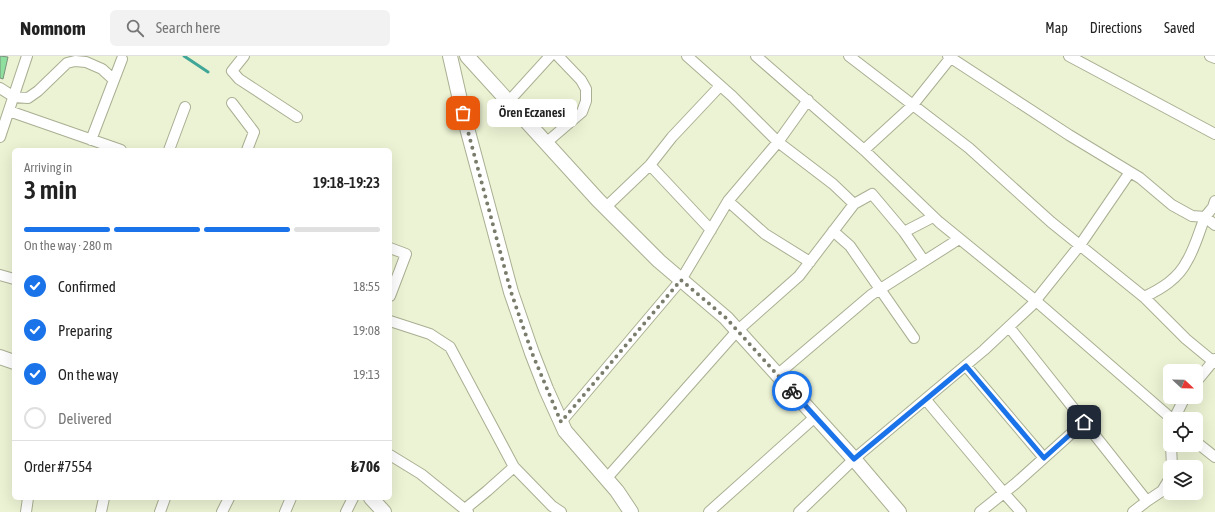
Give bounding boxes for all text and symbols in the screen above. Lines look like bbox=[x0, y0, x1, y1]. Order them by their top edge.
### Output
search box bbox=[110, 10, 390, 46]
text: Nomnom bbox=[20, 17, 86, 39]
icon: search bbox=[124, 17, 146, 39]
text: Search here bbox=[156, 19, 220, 36]
text: Map bbox=[1045, 20, 1068, 36]
text: Directions bbox=[1090, 20, 1142, 36]
text: Saved bbox=[1164, 20, 1195, 36]
pin bbox=[446, 96, 480, 130]
callout: Ören Eczanesi bbox=[487, 99, 577, 127]
icon: bag bbox=[452, 102, 474, 124]
text: Ören Eczanesi bbox=[499, 105, 565, 120]
text: Arriving in bbox=[24, 160, 72, 175]
text: 19:18–19:23 bbox=[313, 174, 380, 191]
text: 3 min bbox=[24, 175, 77, 205]
text: On the way · 280 m bbox=[24, 238, 112, 253]
icon: check bbox=[24, 275, 46, 297]
text: Confirmed bbox=[58, 278, 116, 295]
text: 18:55 bbox=[353, 279, 380, 294]
icon: check bbox=[24, 319, 46, 341]
text: Preparing bbox=[58, 322, 112, 339]
text: 19:08 bbox=[353, 323, 380, 338]
icon: check bbox=[24, 363, 46, 385]
north arrow bbox=[1163, 364, 1203, 404]
map controls bbox=[1163, 364, 1203, 500]
text: On the way bbox=[58, 366, 119, 383]
text: 19:13 bbox=[353, 367, 380, 382]
courier bbox=[772, 371, 812, 411]
icon: bike bbox=[781, 380, 803, 402]
pin bbox=[1067, 405, 1101, 439]
text: Delivered bbox=[58, 410, 112, 427]
icon: home bbox=[1073, 411, 1095, 433]
button: locate bbox=[1163, 412, 1203, 452]
text: Order #7554 bbox=[24, 458, 92, 475]
text: ₺706 bbox=[351, 458, 380, 475]
button: layers bbox=[1163, 460, 1203, 500]

